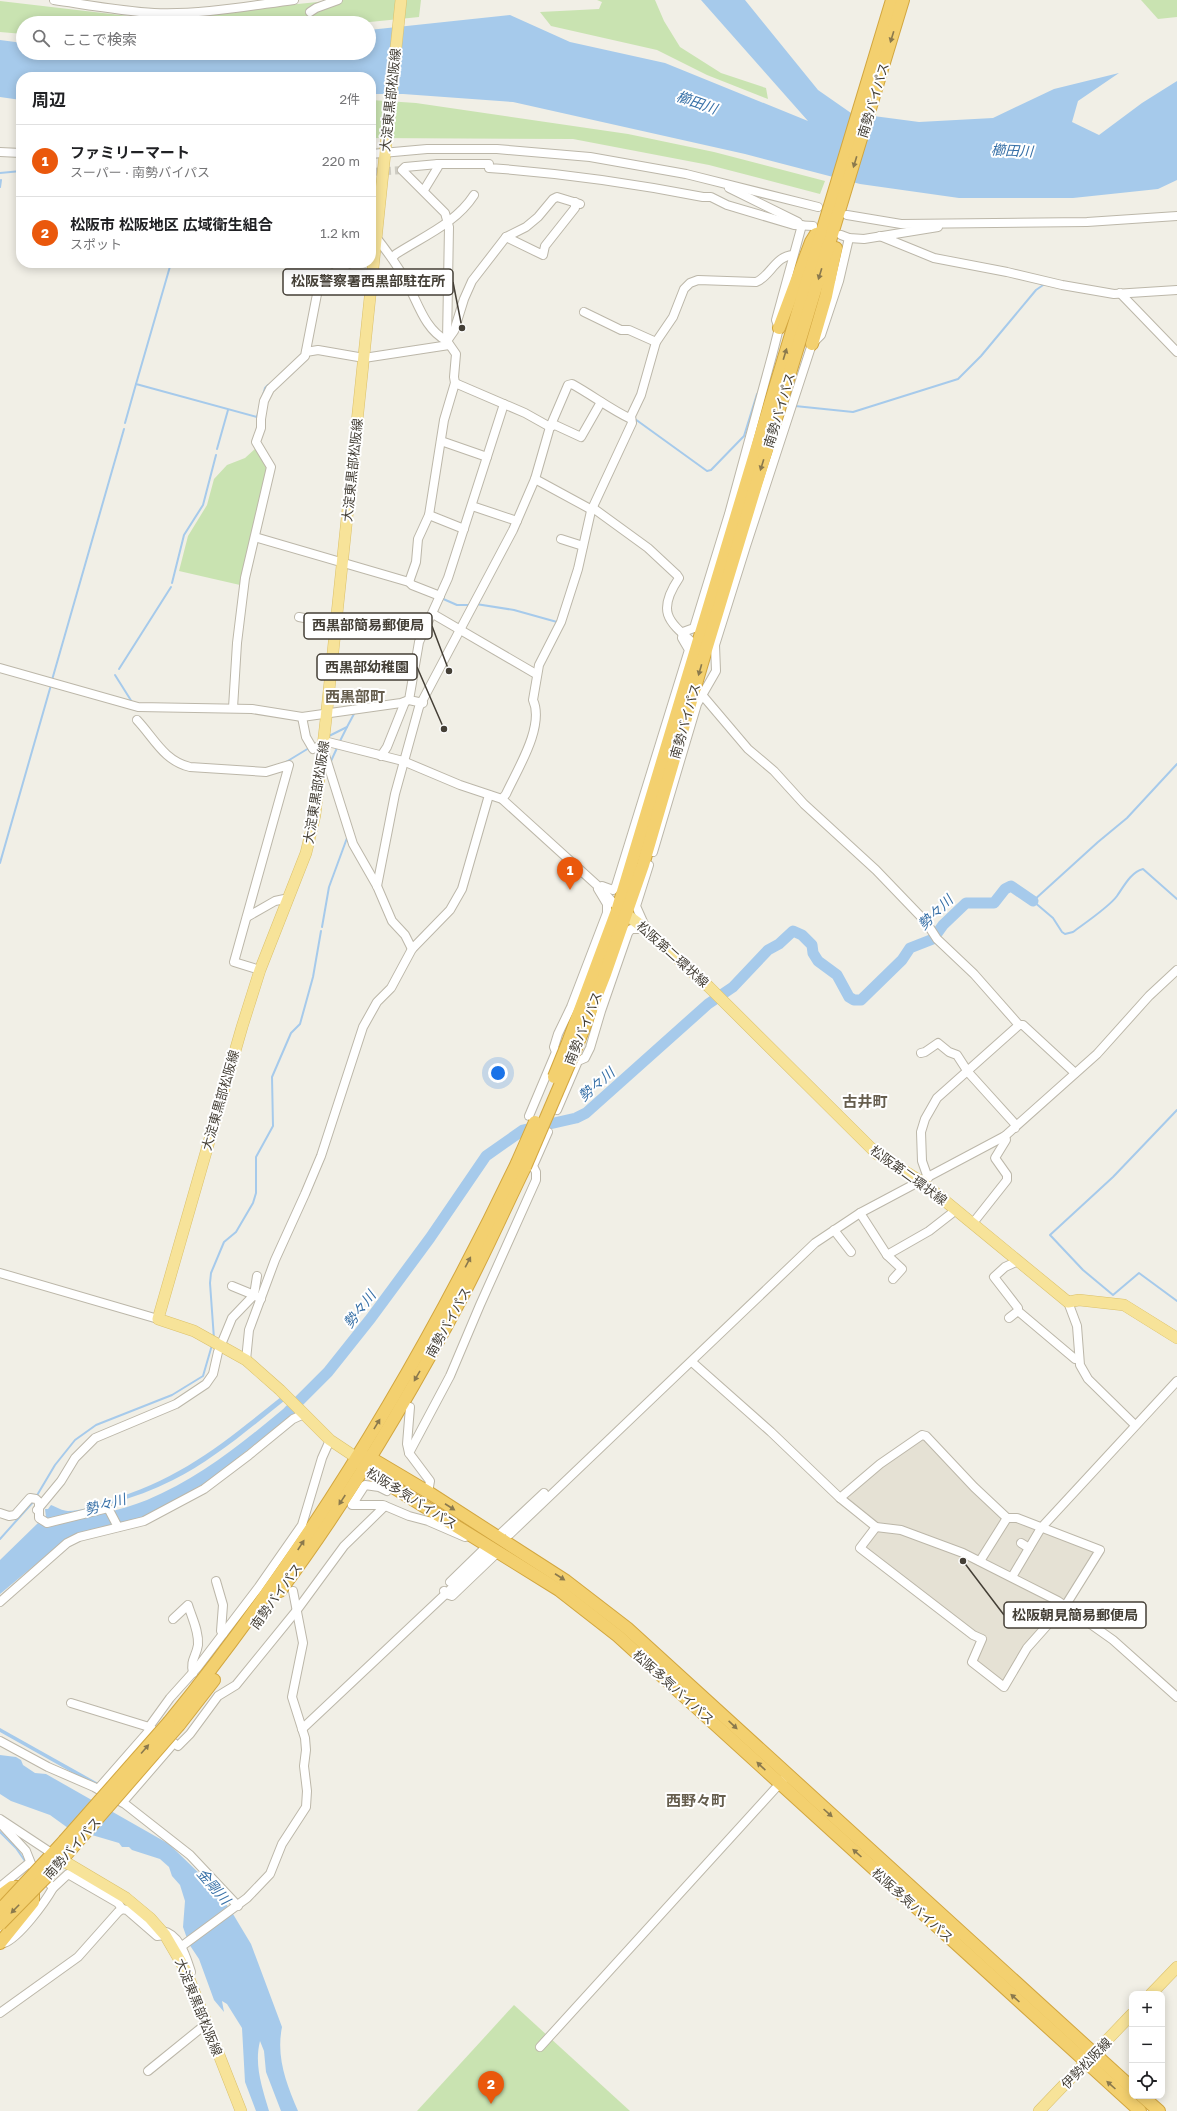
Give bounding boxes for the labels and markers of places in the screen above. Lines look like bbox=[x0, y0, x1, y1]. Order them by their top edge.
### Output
callout: 松阪警察署西黒部駐在所 bbox=[283, 269, 453, 295]
callout: 西黒部簡易郵便局 bbox=[304, 613, 432, 639]
callout: 西黒部幼稚園 bbox=[317, 654, 417, 680]
pin: 1 bbox=[557, 857, 583, 890]
callout: 松阪朝見簡易郵便局 bbox=[1004, 1602, 1146, 1628]
pin: 2 bbox=[478, 2071, 504, 2104]

